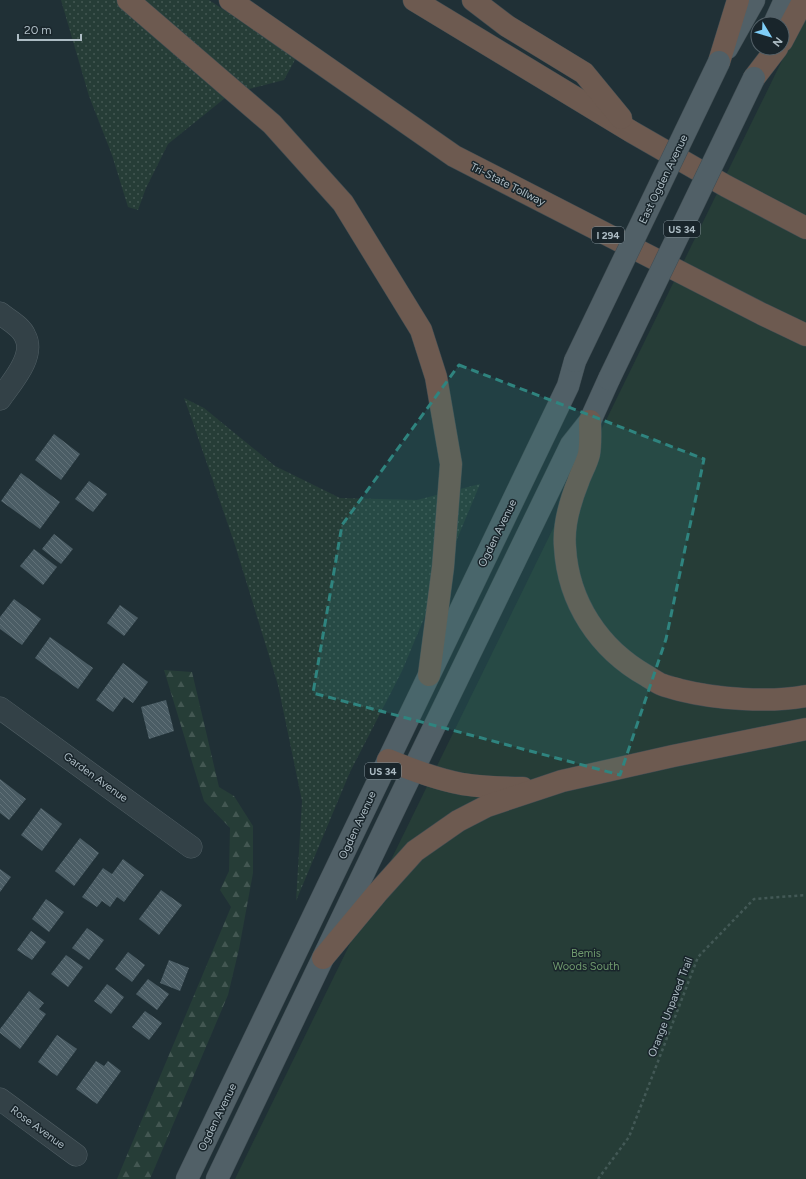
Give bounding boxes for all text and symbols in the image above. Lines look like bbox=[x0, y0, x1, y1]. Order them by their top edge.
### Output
scale bar bbox=[18, 16, 81, 42]
north arrow bbox=[750, 16, 790, 56]
text: 20 m bbox=[24, 23, 52, 37]
text: N bbox=[770, 34, 785, 49]
street label: East Ogden Avenue bbox=[636, 132, 691, 226]
street label: Tri-State Tollway bbox=[468, 160, 548, 209]
road number: US 34 bbox=[664, 221, 700, 237]
road number: I 294 bbox=[592, 227, 624, 243]
street label: Ogden Avenue bbox=[475, 497, 519, 569]
street label: Garden Avenue bbox=[61, 750, 130, 805]
road number: US 34 bbox=[365, 763, 401, 779]
street label: Ogden Avenue bbox=[336, 789, 379, 861]
park label: Bemis Woods South bbox=[553, 947, 619, 973]
street label: Orange Unpaved Trail bbox=[645, 955, 695, 1059]
street label: Ogden Avenue bbox=[195, 1081, 239, 1153]
street label: Rose Avenue bbox=[8, 1103, 68, 1152]

